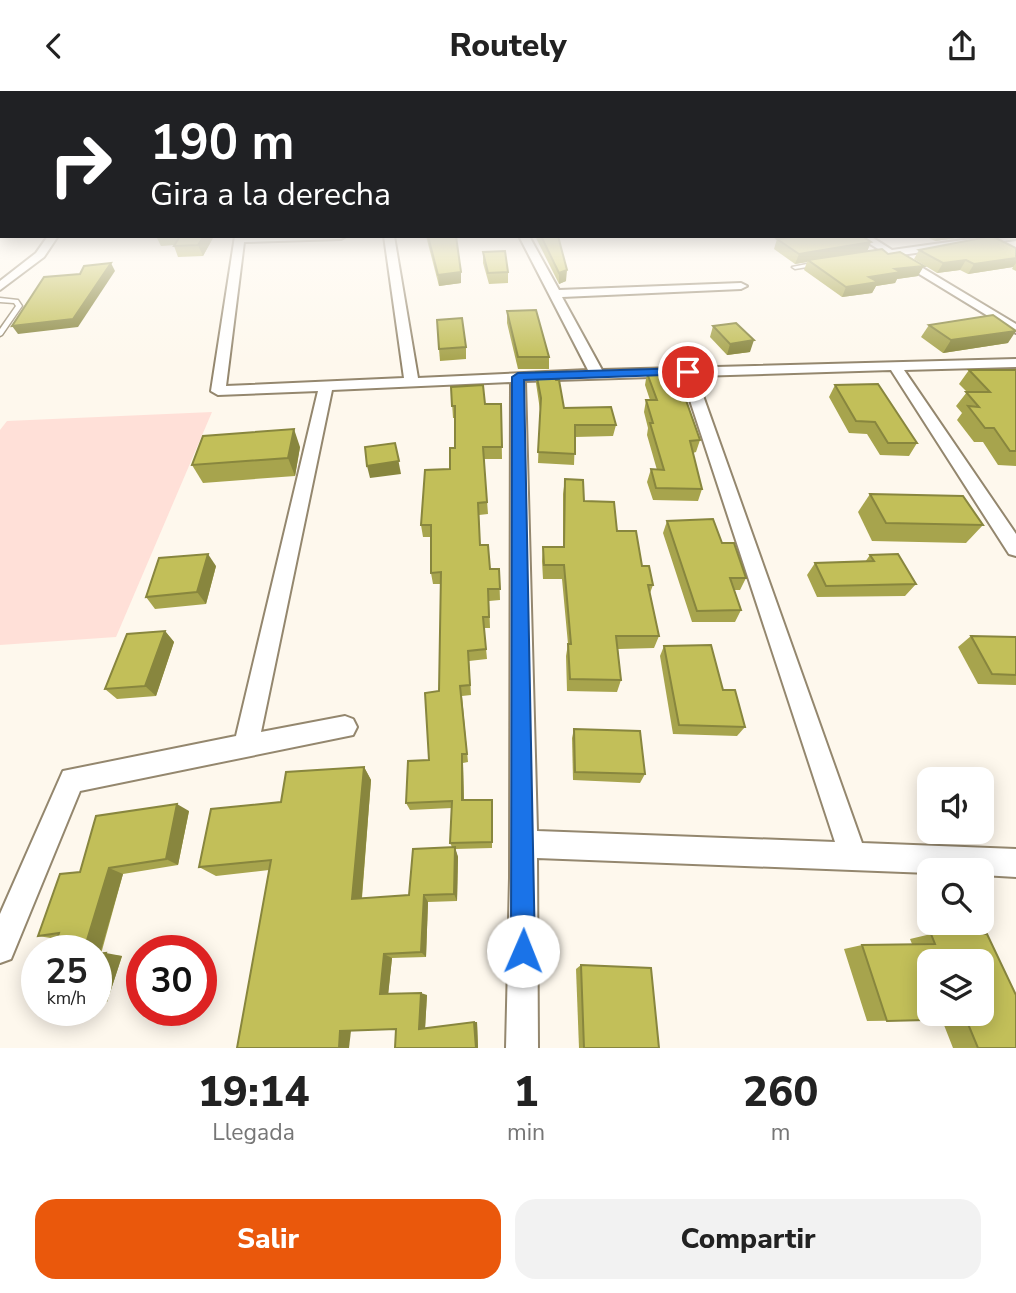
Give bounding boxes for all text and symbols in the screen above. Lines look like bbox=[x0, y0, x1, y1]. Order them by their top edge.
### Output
text: Routely bbox=[449, 24, 567, 67]
icon: back bbox=[35, 27, 73, 65]
icon: share bbox=[943, 27, 981, 65]
text: 190 m bbox=[150, 109, 294, 176]
icon: right bbox=[35, 119, 126, 210]
text: Gira a la derecha bbox=[150, 173, 391, 216]
pin bbox=[658, 342, 718, 402]
icon: arrive bbox=[669, 353, 707, 391]
map controls bbox=[917, 767, 994, 1026]
button: sound bbox=[917, 767, 994, 844]
button: search bbox=[917, 858, 994, 935]
position arrow bbox=[486, 914, 560, 988]
speed limit sign: 30 bbox=[126, 935, 217, 1026]
text: 25 bbox=[45, 948, 88, 995]
button: layers bbox=[917, 949, 994, 1026]
text: km/h bbox=[47, 986, 86, 1010]
text: 19:14 bbox=[198, 1064, 309, 1121]
text: 1 bbox=[513, 1064, 539, 1121]
text: 260 bbox=[743, 1064, 818, 1121]
text: Llegada bbox=[212, 1117, 295, 1148]
text: min bbox=[507, 1117, 545, 1148]
text: m bbox=[771, 1117, 790, 1148]
button: Salir bbox=[35, 1199, 501, 1279]
button: Compartir bbox=[515, 1199, 981, 1279]

